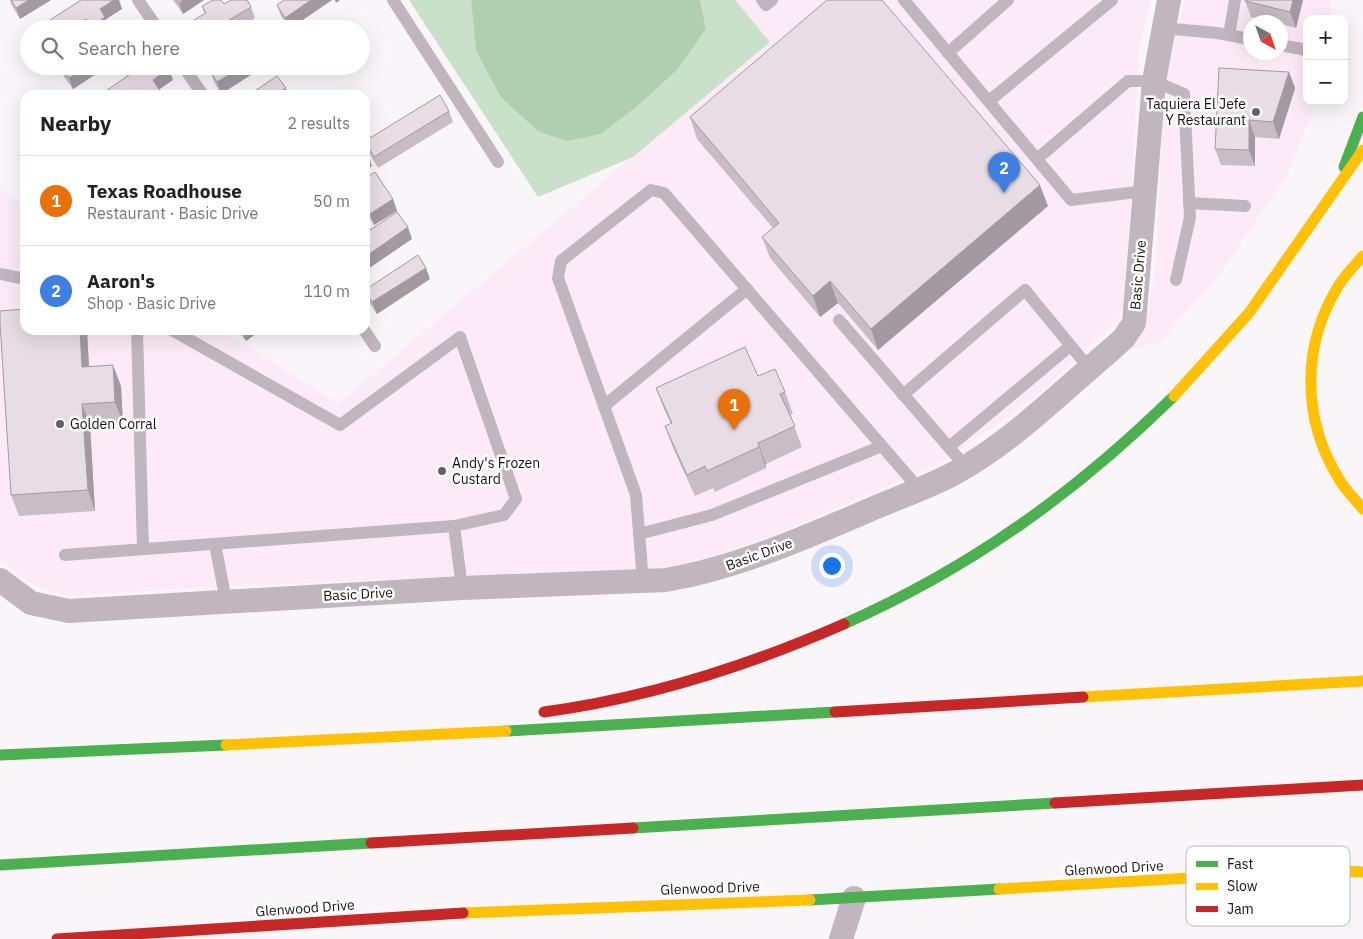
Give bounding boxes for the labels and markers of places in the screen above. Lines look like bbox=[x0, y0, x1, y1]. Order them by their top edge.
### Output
place label: Taquiera El Jefe Y Restaurant bbox=[1146, 95, 1246, 129]
marker: Taquiera El Jefe Y Restaurant bbox=[1250, 106, 1262, 118]
pin: 2 bbox=[988, 152, 1020, 193]
pin: 1 bbox=[718, 389, 750, 430]
place label: Golden Corral bbox=[70, 415, 157, 433]
marker: Golden Corral bbox=[54, 418, 66, 430]
place label: Andy's Frozen Custard bbox=[452, 454, 540, 488]
marker: Andy's Frozen Custard bbox=[436, 465, 448, 477]

